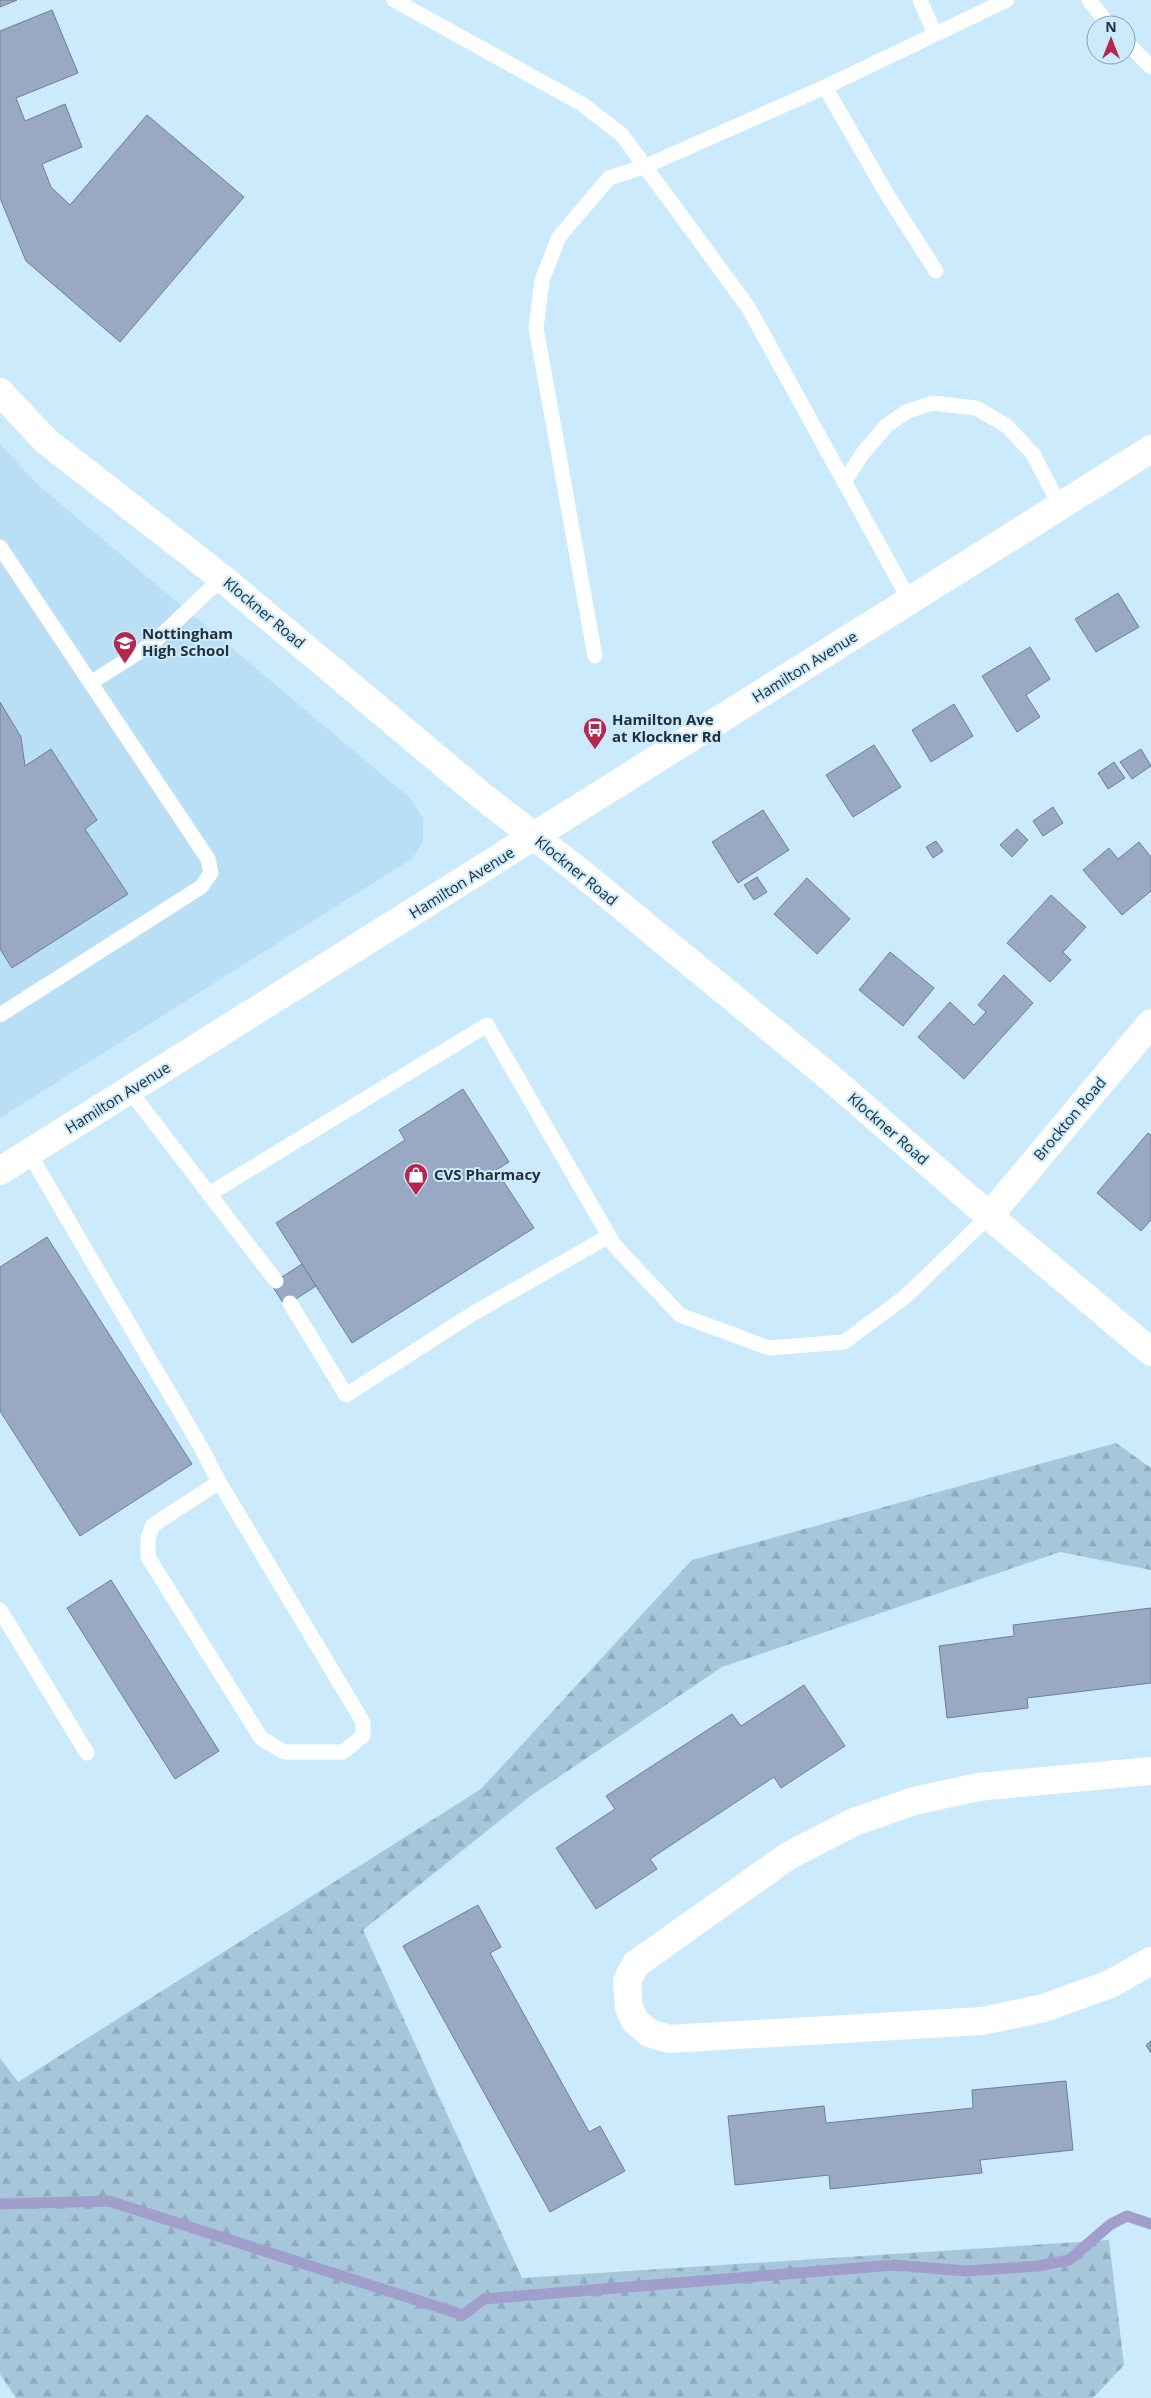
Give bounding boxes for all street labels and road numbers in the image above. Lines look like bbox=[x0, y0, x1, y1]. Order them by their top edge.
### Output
street label: Klockner Road bbox=[220, 572, 310, 652]
street label: Hamilton Avenue bbox=[748, 626, 861, 707]
street label: Klockner Road bbox=[531, 831, 622, 910]
street label: Hamilton Avenue bbox=[405, 842, 518, 923]
street label: Hamilton Avenue bbox=[61, 1057, 174, 1138]
street label: Brockton Road bbox=[1028, 1072, 1110, 1164]
street label: Klockner Road bbox=[844, 1088, 933, 1169]

